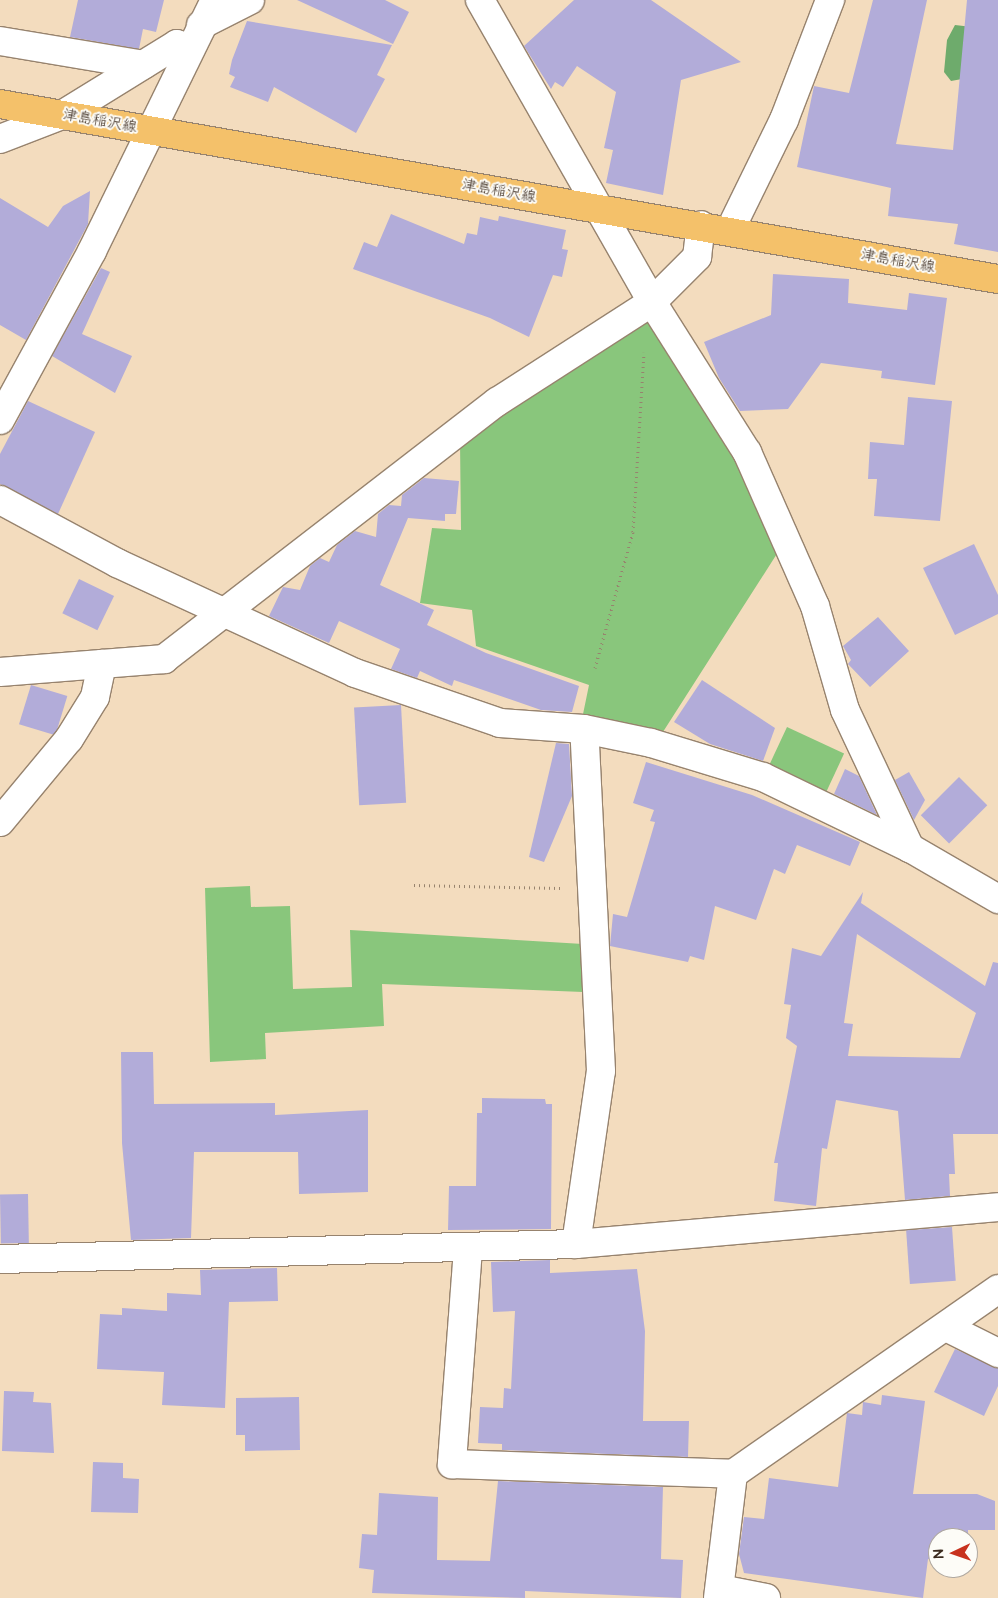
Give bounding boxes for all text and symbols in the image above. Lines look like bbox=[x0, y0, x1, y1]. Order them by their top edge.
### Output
street label: 津島稲沢線 bbox=[62, 106, 138, 136]
street label: 津島稲沢線 bbox=[461, 176, 537, 206]
street label: 津島稲沢線 bbox=[860, 246, 936, 276]
north arrow bbox=[928, 1528, 978, 1578]
text: N bbox=[929, 1549, 949, 1559]

